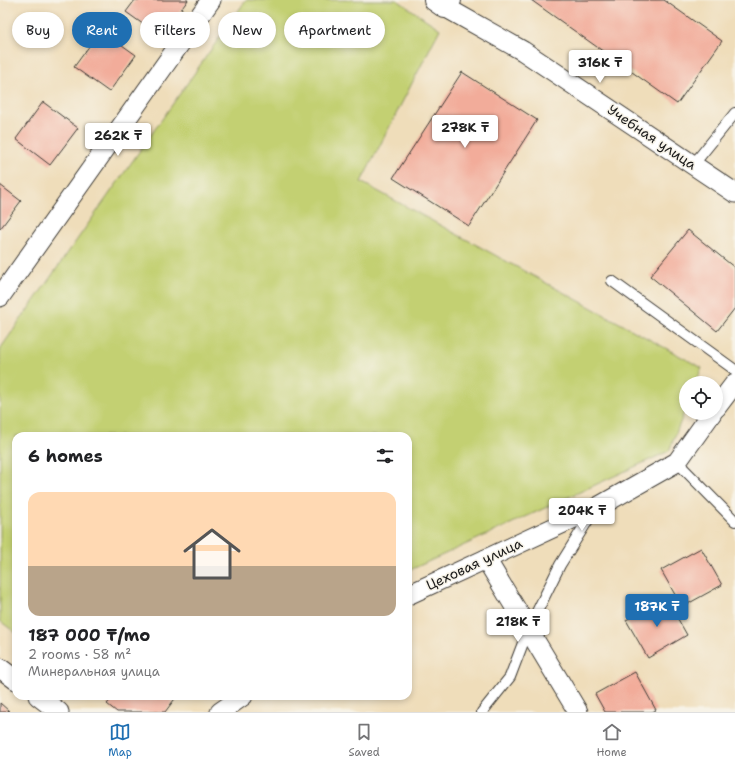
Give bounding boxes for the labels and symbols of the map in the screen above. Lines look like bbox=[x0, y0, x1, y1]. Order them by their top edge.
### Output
pin: 316K ₸ bbox=[567, 50, 633, 84]
street label: Учебная улица bbox=[604, 101, 700, 174]
pin: 278K ₸ bbox=[432, 115, 498, 149]
pin: 262K ₸ bbox=[85, 123, 151, 157]
pin: 204K ₸ bbox=[549, 498, 615, 532]
street label: Цеховая улица bbox=[423, 534, 525, 594]
pin: 187K ₸ bbox=[624, 594, 690, 628]
pin: 218K ₸ bbox=[485, 609, 551, 643]

